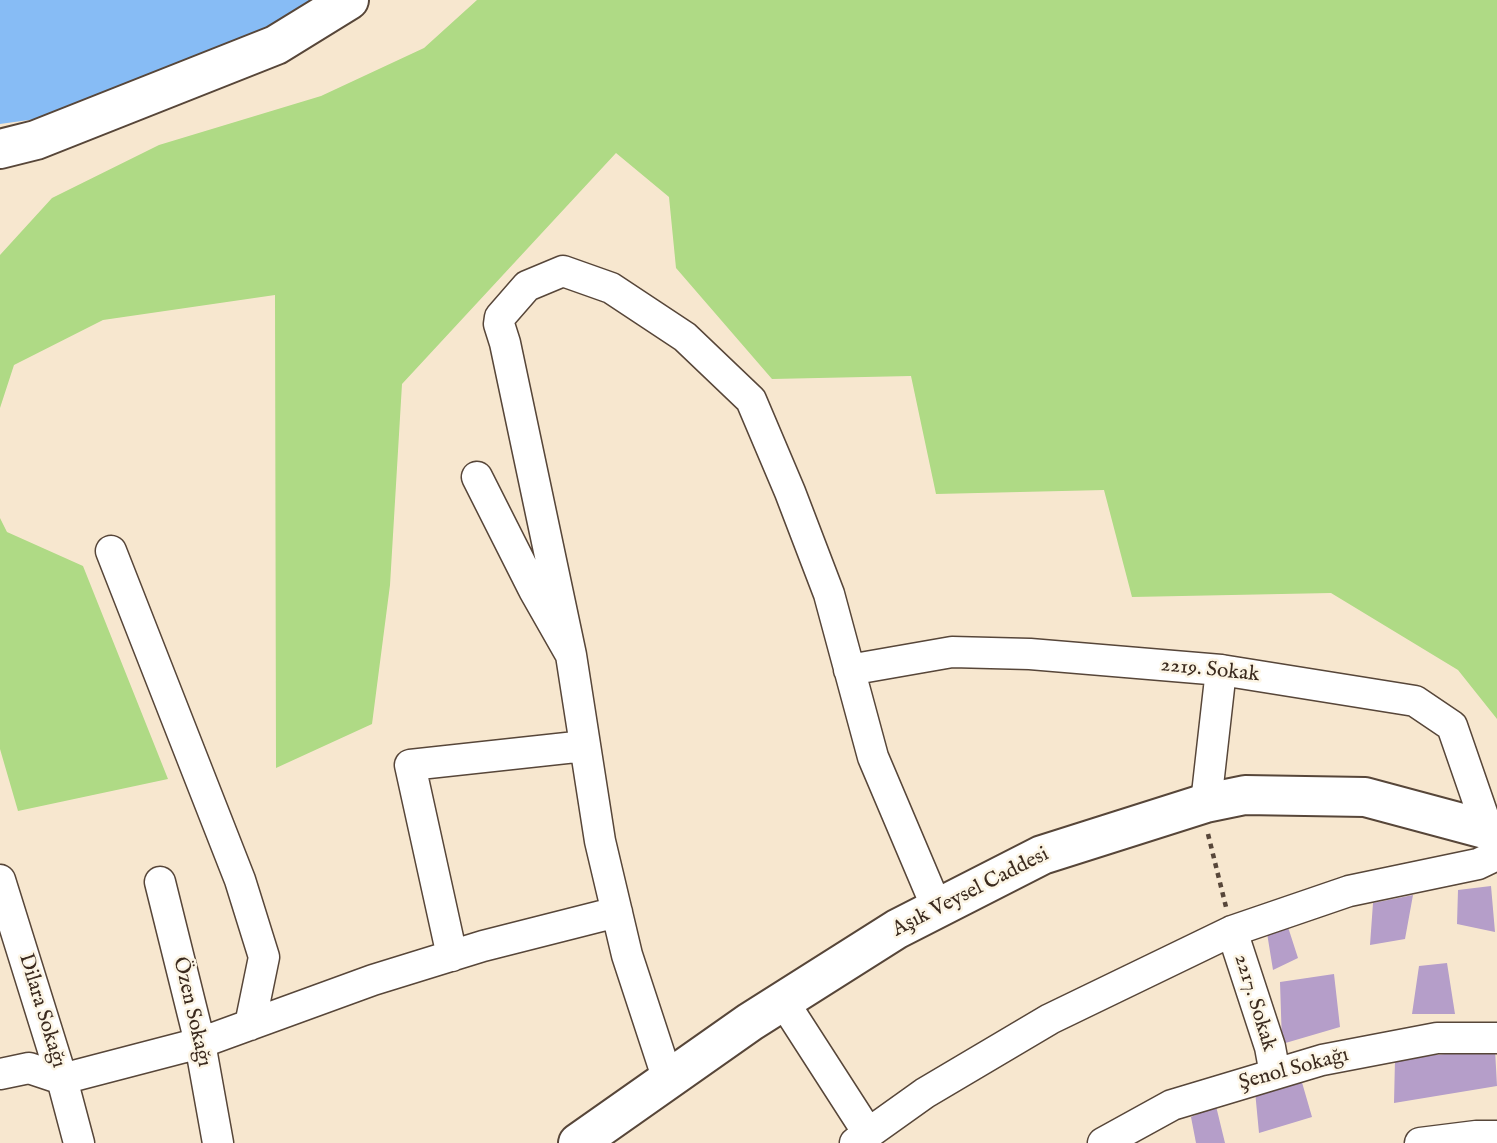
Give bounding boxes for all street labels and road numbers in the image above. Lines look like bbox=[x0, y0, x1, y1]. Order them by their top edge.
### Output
street label: 2219. Sokak bbox=[1159, 653, 1261, 689]
street label: Aşık Veysel Caddesi bbox=[889, 843, 1053, 943]
street label: Dilara Sokağı bbox=[12, 951, 70, 1071]
street label: 2217. Sokak bbox=[1227, 952, 1281, 1054]
street label: Özen Sokağı bbox=[166, 955, 216, 1069]
street label: Şenol Sokağı bbox=[1236, 1043, 1352, 1097]

